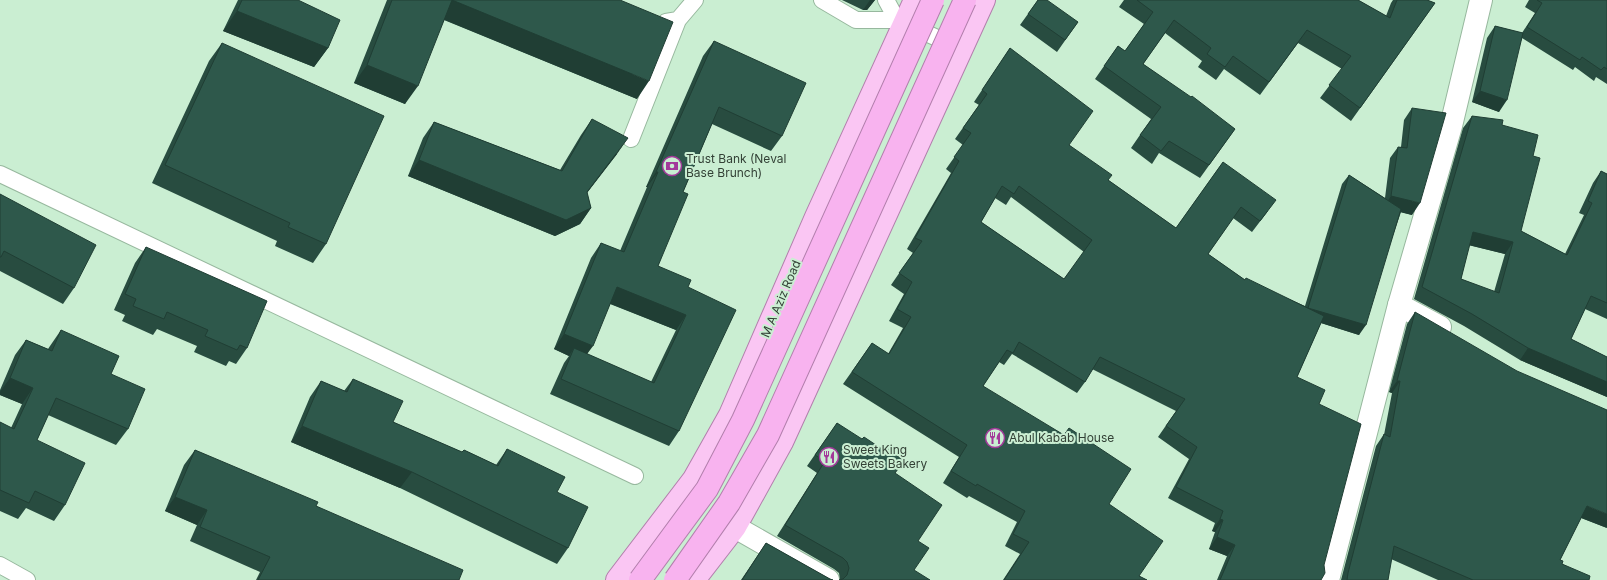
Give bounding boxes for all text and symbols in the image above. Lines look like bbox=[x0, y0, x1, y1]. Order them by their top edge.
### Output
place label: Trust Bank (Neval Base Brunch) bbox=[686, 151, 786, 180]
bank icon: Trust Bank (Neval Base Brunch) bbox=[661, 155, 683, 177]
street label: M A Aziz Road bbox=[757, 258, 804, 340]
restaurant icon: Abul Kabab House bbox=[984, 427, 1006, 449]
place label: Abul Kabab House bbox=[1009, 430, 1114, 445]
place label: Sweet King Sweets Bakery bbox=[843, 442, 927, 471]
restaurant icon: Sweet King Sweets Bakery bbox=[818, 446, 840, 468]

